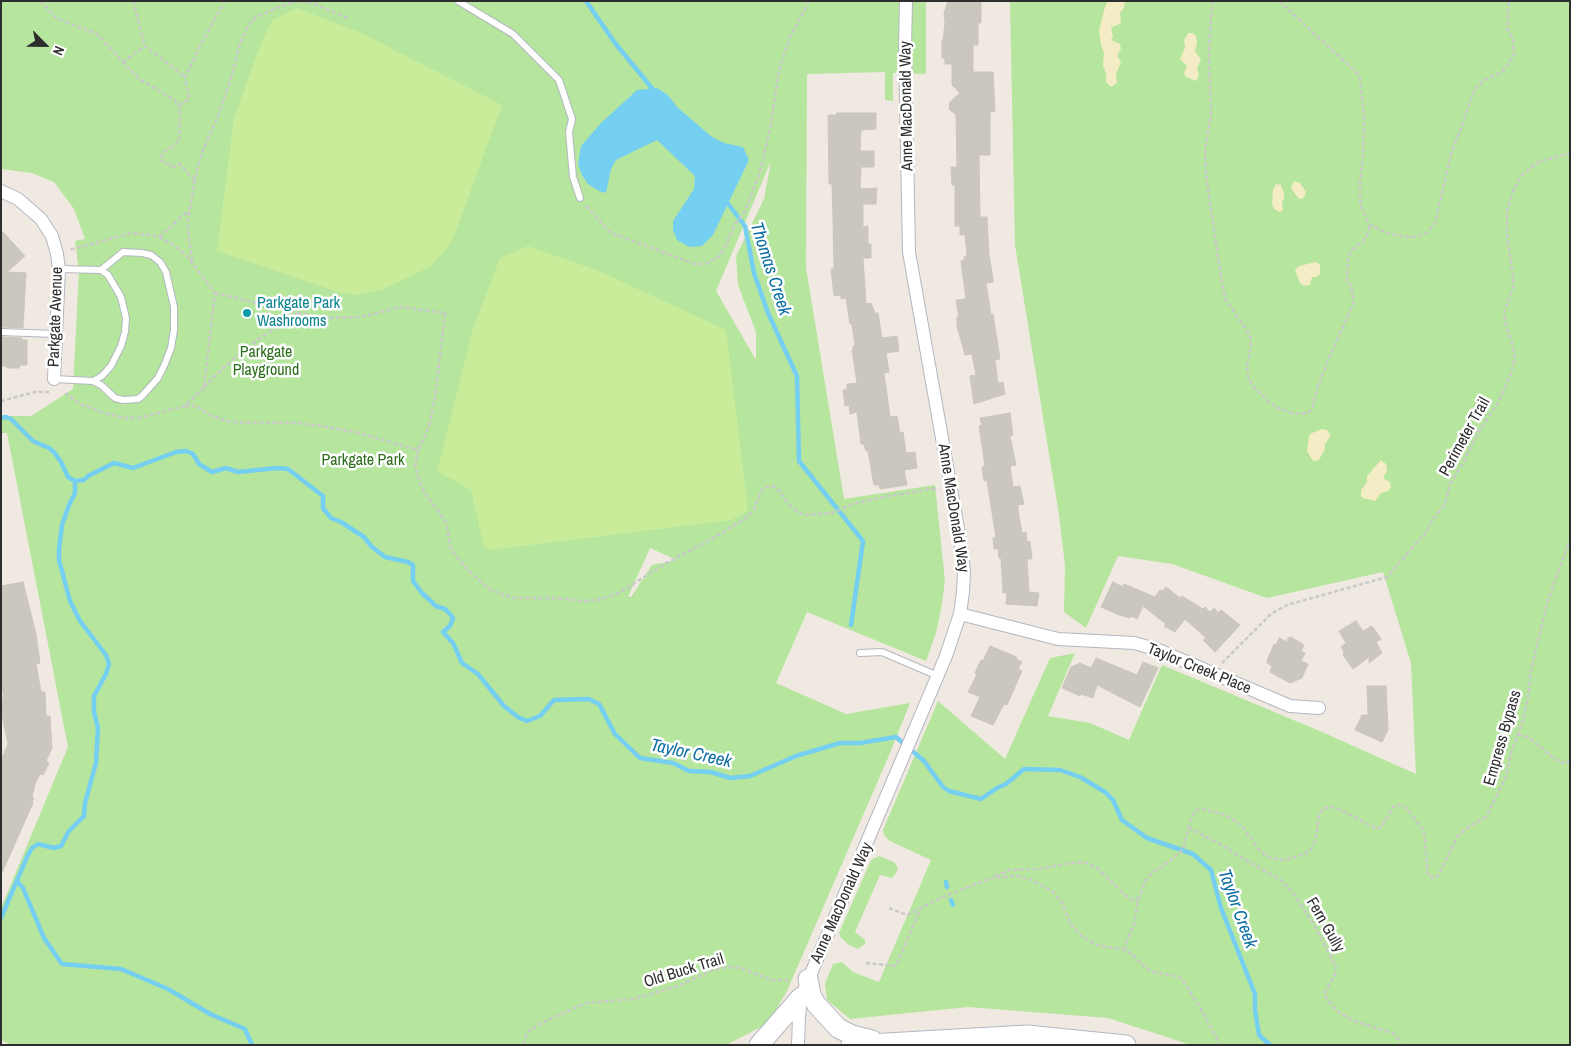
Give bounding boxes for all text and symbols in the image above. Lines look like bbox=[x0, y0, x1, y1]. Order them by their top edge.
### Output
north arrow bbox=[20, 20, 70, 70]
street label: Anne MacDonald Way bbox=[896, 41, 918, 171]
text: N bbox=[49, 44, 69, 58]
water label: Thomas Creek bbox=[745, 220, 795, 318]
street label: Parkgate Avenue bbox=[45, 266, 67, 368]
place label: Parkgate Park Washrooms bbox=[257, 294, 340, 332]
marker: Parkgate Park Washrooms bbox=[241, 307, 253, 319]
park label: Parkgate Playground bbox=[233, 343, 299, 381]
street label: Perimeter Trail bbox=[1436, 394, 1494, 480]
street label: Anne MacDonald Way bbox=[933, 442, 973, 574]
park label: Parkgate Park bbox=[321, 451, 405, 471]
street label: Taylor Creek Place bbox=[1144, 639, 1254, 699]
street label: Empress Bypass bbox=[1480, 688, 1526, 788]
water label: Taylor Creek bbox=[648, 735, 734, 773]
street label: Anne MacDonald Way bbox=[807, 840, 877, 966]
water label: Taylor Creek bbox=[1213, 867, 1261, 951]
street label: Fern Gully bbox=[1302, 894, 1348, 956]
street label: Old Buck Trail bbox=[642, 950, 726, 992]

